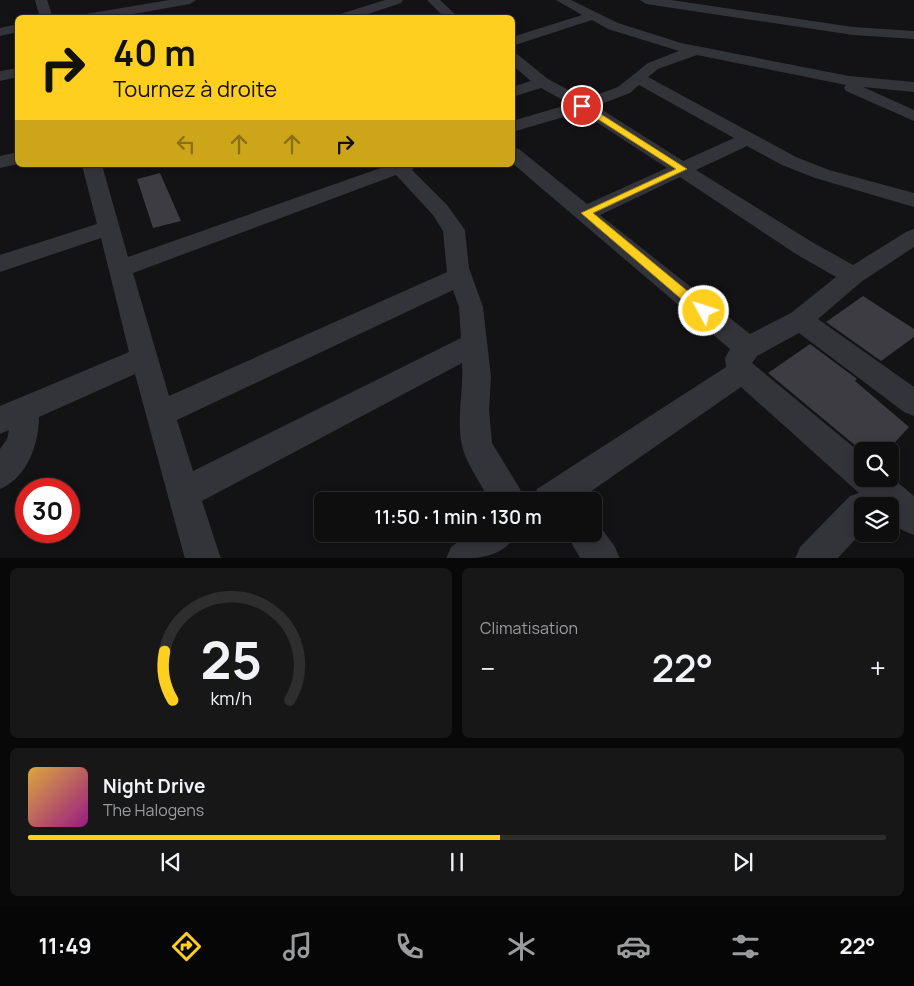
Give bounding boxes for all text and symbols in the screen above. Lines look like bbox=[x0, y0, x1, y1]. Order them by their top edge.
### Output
text: 40 m bbox=[113, 29, 196, 77]
icon: right bbox=[30, 35, 95, 100]
text: Tournez à droite bbox=[113, 74, 277, 104]
pin bbox=[561, 85, 603, 127]
icon: arrive bbox=[568, 92, 596, 120]
icon: left bbox=[172, 130, 200, 158]
icon: ahead bbox=[225, 130, 253, 158]
icon: ahead bbox=[278, 130, 306, 158]
icon: right bbox=[331, 130, 359, 158]
position arrow bbox=[677, 284, 729, 336]
map controls bbox=[854, 442, 899, 542]
button: search bbox=[854, 442, 899, 487]
speed limit sign: 30 bbox=[15, 478, 80, 543]
button: layers bbox=[854, 497, 899, 542]
text: 11:50 · 1 min · 130 m bbox=[374, 504, 542, 530]
text: Climatisation bbox=[480, 617, 578, 639]
text: 25 bbox=[200, 624, 262, 695]
text: 22° bbox=[652, 641, 713, 693]
text: − bbox=[480, 649, 495, 687]
text: + bbox=[870, 649, 886, 687]
text: km/h bbox=[210, 686, 252, 710]
text: Night Drive bbox=[103, 773, 205, 799]
text: The Halogens bbox=[103, 799, 204, 821]
icon: previous bbox=[157, 848, 185, 876]
icon: pause bbox=[443, 848, 471, 876]
icon: next bbox=[729, 848, 757, 876]
icon: directions bbox=[169, 929, 204, 964]
icon: music bbox=[280, 929, 315, 964]
icon: phone bbox=[392, 929, 427, 964]
icon: climate bbox=[504, 929, 539, 964]
icon: car bbox=[616, 929, 651, 964]
icon: filters bbox=[728, 929, 763, 964]
text: 11:49 bbox=[38, 931, 92, 961]
text: 22° bbox=[839, 931, 876, 961]

